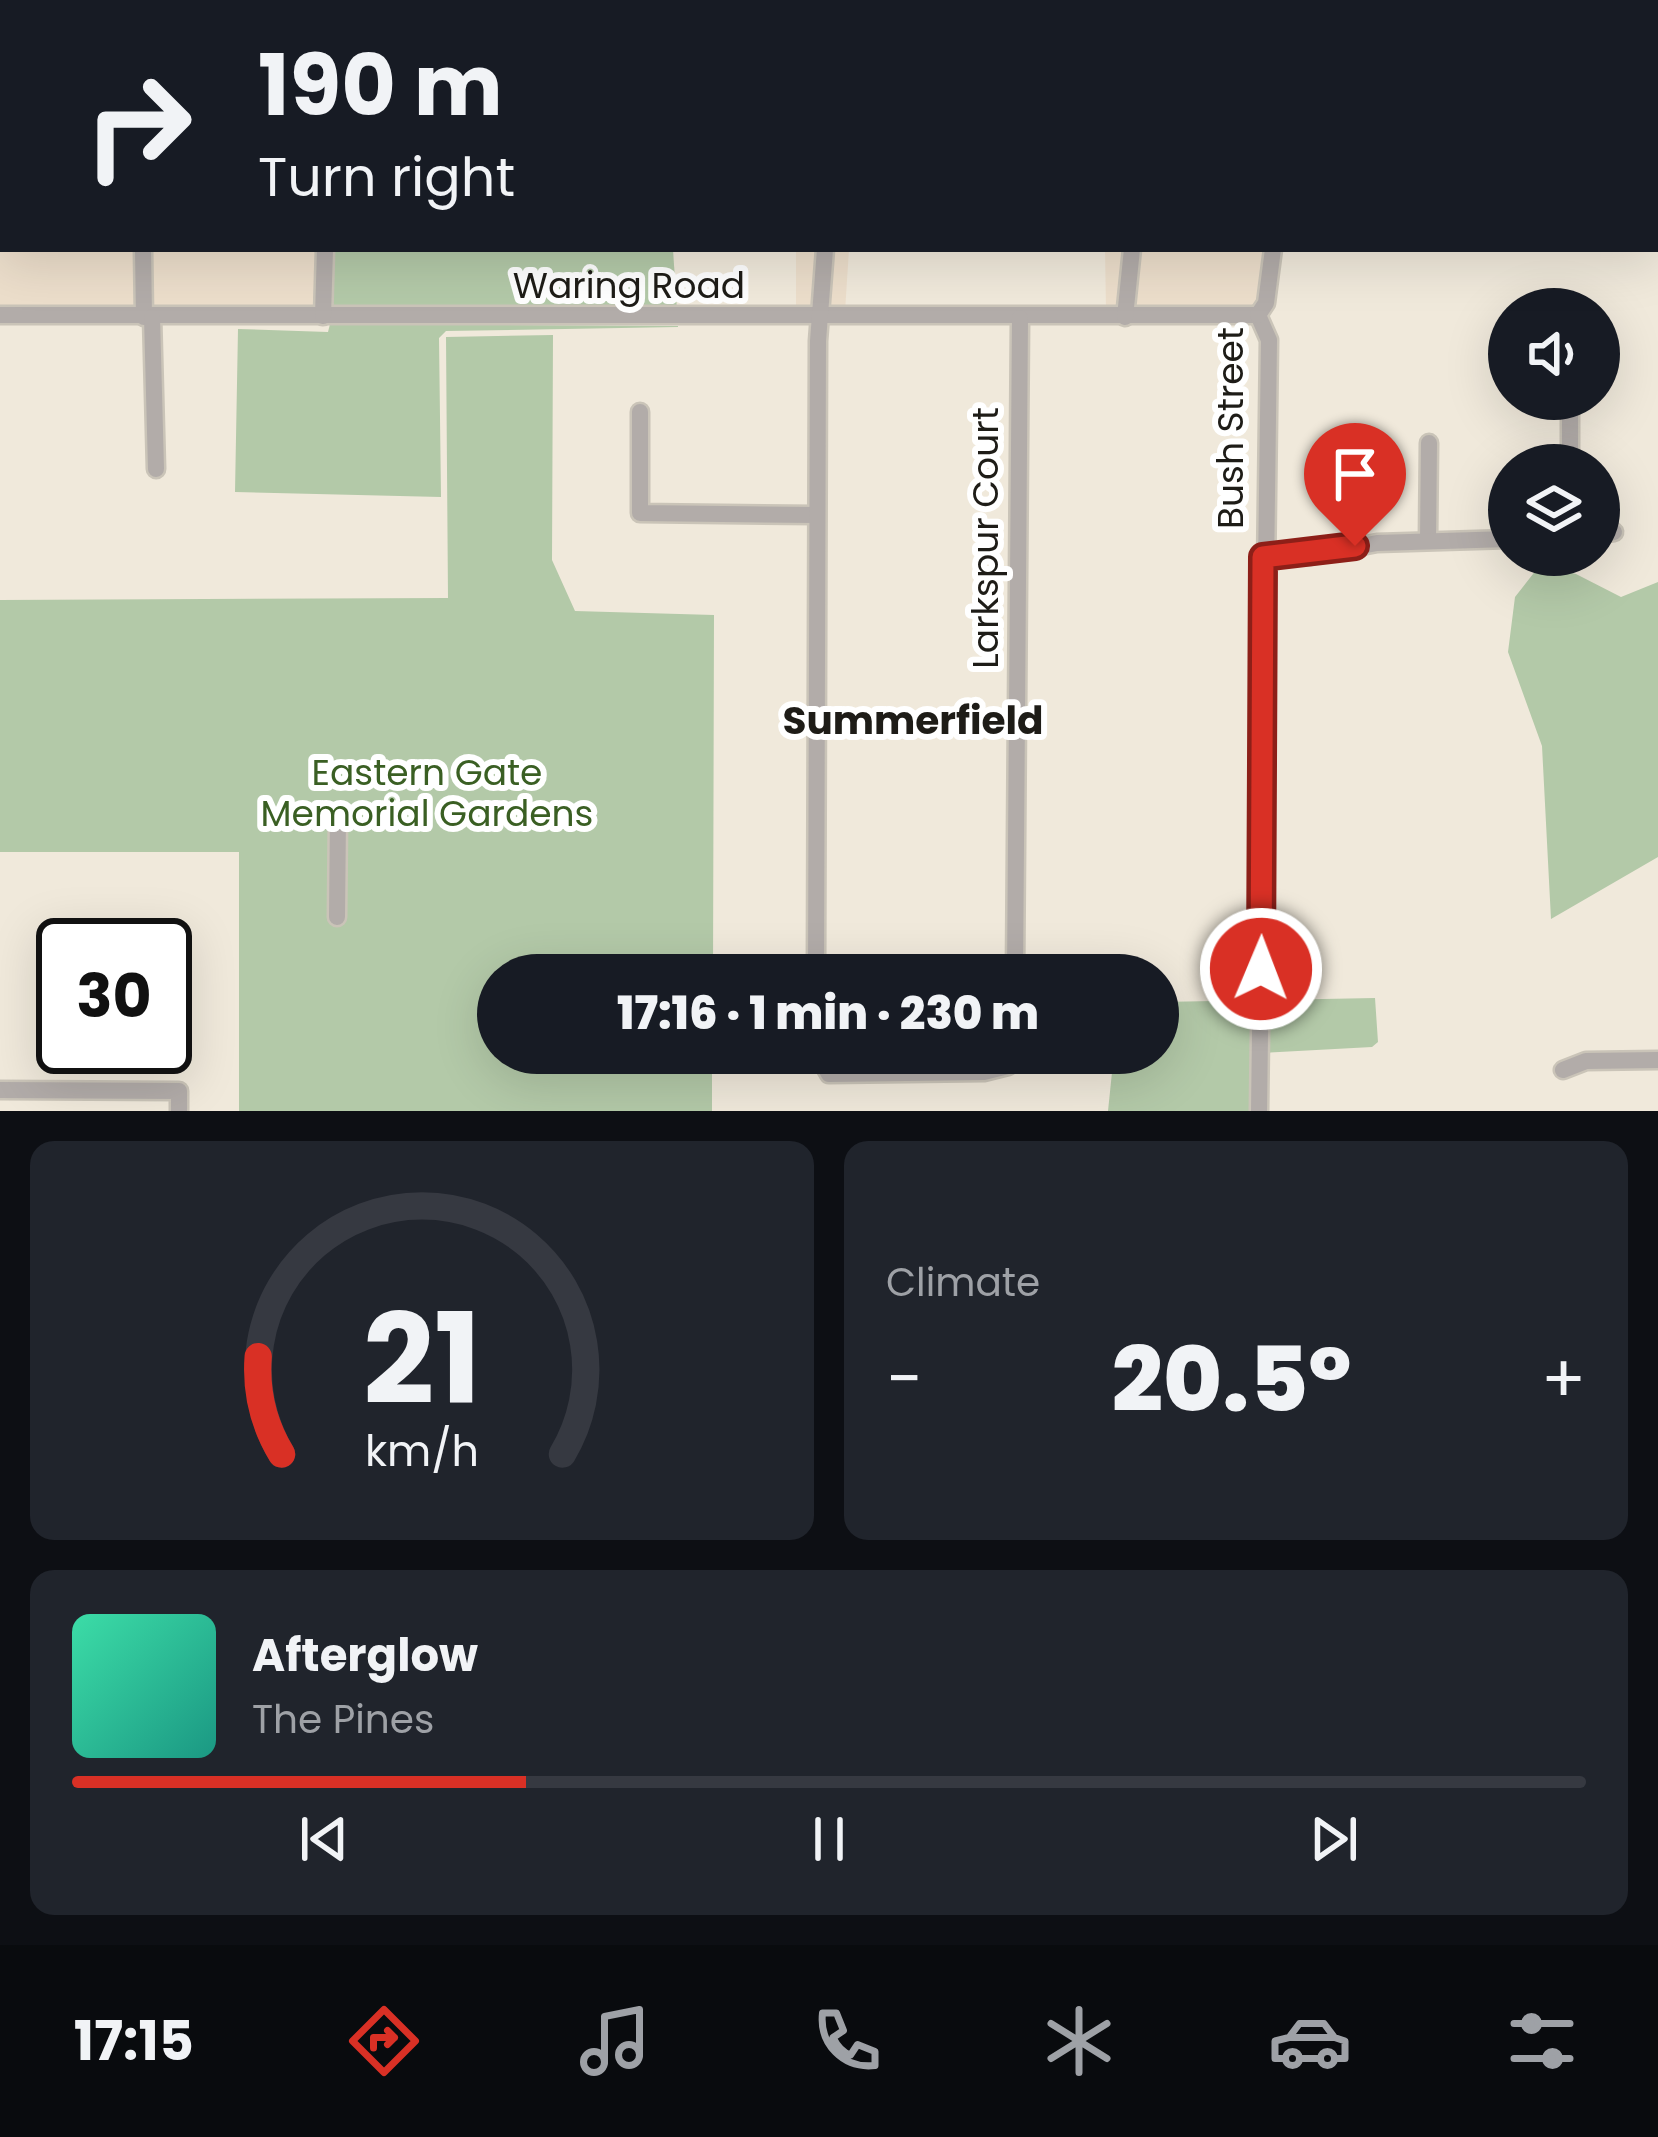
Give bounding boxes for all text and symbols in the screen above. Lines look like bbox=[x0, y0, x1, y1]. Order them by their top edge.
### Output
text: 190 m bbox=[258, 27, 503, 144]
icon: right bbox=[60, 48, 216, 204]
text: Turn right bbox=[258, 139, 515, 215]
street label: Waring Road bbox=[513, 260, 745, 311]
map controls bbox=[1488, 288, 1620, 576]
button: sound bbox=[1488, 288, 1620, 420]
street label: Bush Street bbox=[1205, 327, 1256, 529]
street label: Larkspur Court bbox=[960, 407, 1011, 669]
pin bbox=[1304, 423, 1406, 546]
icon: arrive bbox=[1322, 441, 1388, 507]
button: layers bbox=[1488, 444, 1620, 576]
district label: Summerfield bbox=[782, 693, 1044, 748]
park label: Eastern Gate Memorial Gardens bbox=[261, 747, 593, 839]
position arrow bbox=[1198, 906, 1324, 1032]
speed limit sign: 30 bbox=[36, 918, 192, 1074]
text: 17:16 · 1 min · 230 m bbox=[617, 982, 1039, 1045]
text: Climate bbox=[886, 1255, 1040, 1310]
text: 21 bbox=[363, 1272, 481, 1447]
text: 20.5° bbox=[1112, 1316, 1351, 1443]
text: − bbox=[886, 1333, 922, 1425]
text: + bbox=[1541, 1333, 1586, 1425]
text: km/h bbox=[365, 1420, 479, 1480]
text: Afterglow bbox=[252, 1624, 478, 1687]
text: The Pines bbox=[252, 1692, 434, 1747]
icon: previous bbox=[291, 1806, 357, 1872]
icon: pause bbox=[796, 1806, 862, 1872]
icon: next bbox=[1301, 1806, 1367, 1872]
icon: directions bbox=[342, 1999, 426, 2083]
icon: music bbox=[573, 1999, 657, 2083]
icon: phone bbox=[805, 1999, 889, 2083]
icon: climate bbox=[1037, 1999, 1121, 2083]
icon: car bbox=[1268, 1999, 1352, 2083]
icon: filters bbox=[1500, 1999, 1584, 2083]
text: 17:15 bbox=[74, 2003, 194, 2079]

